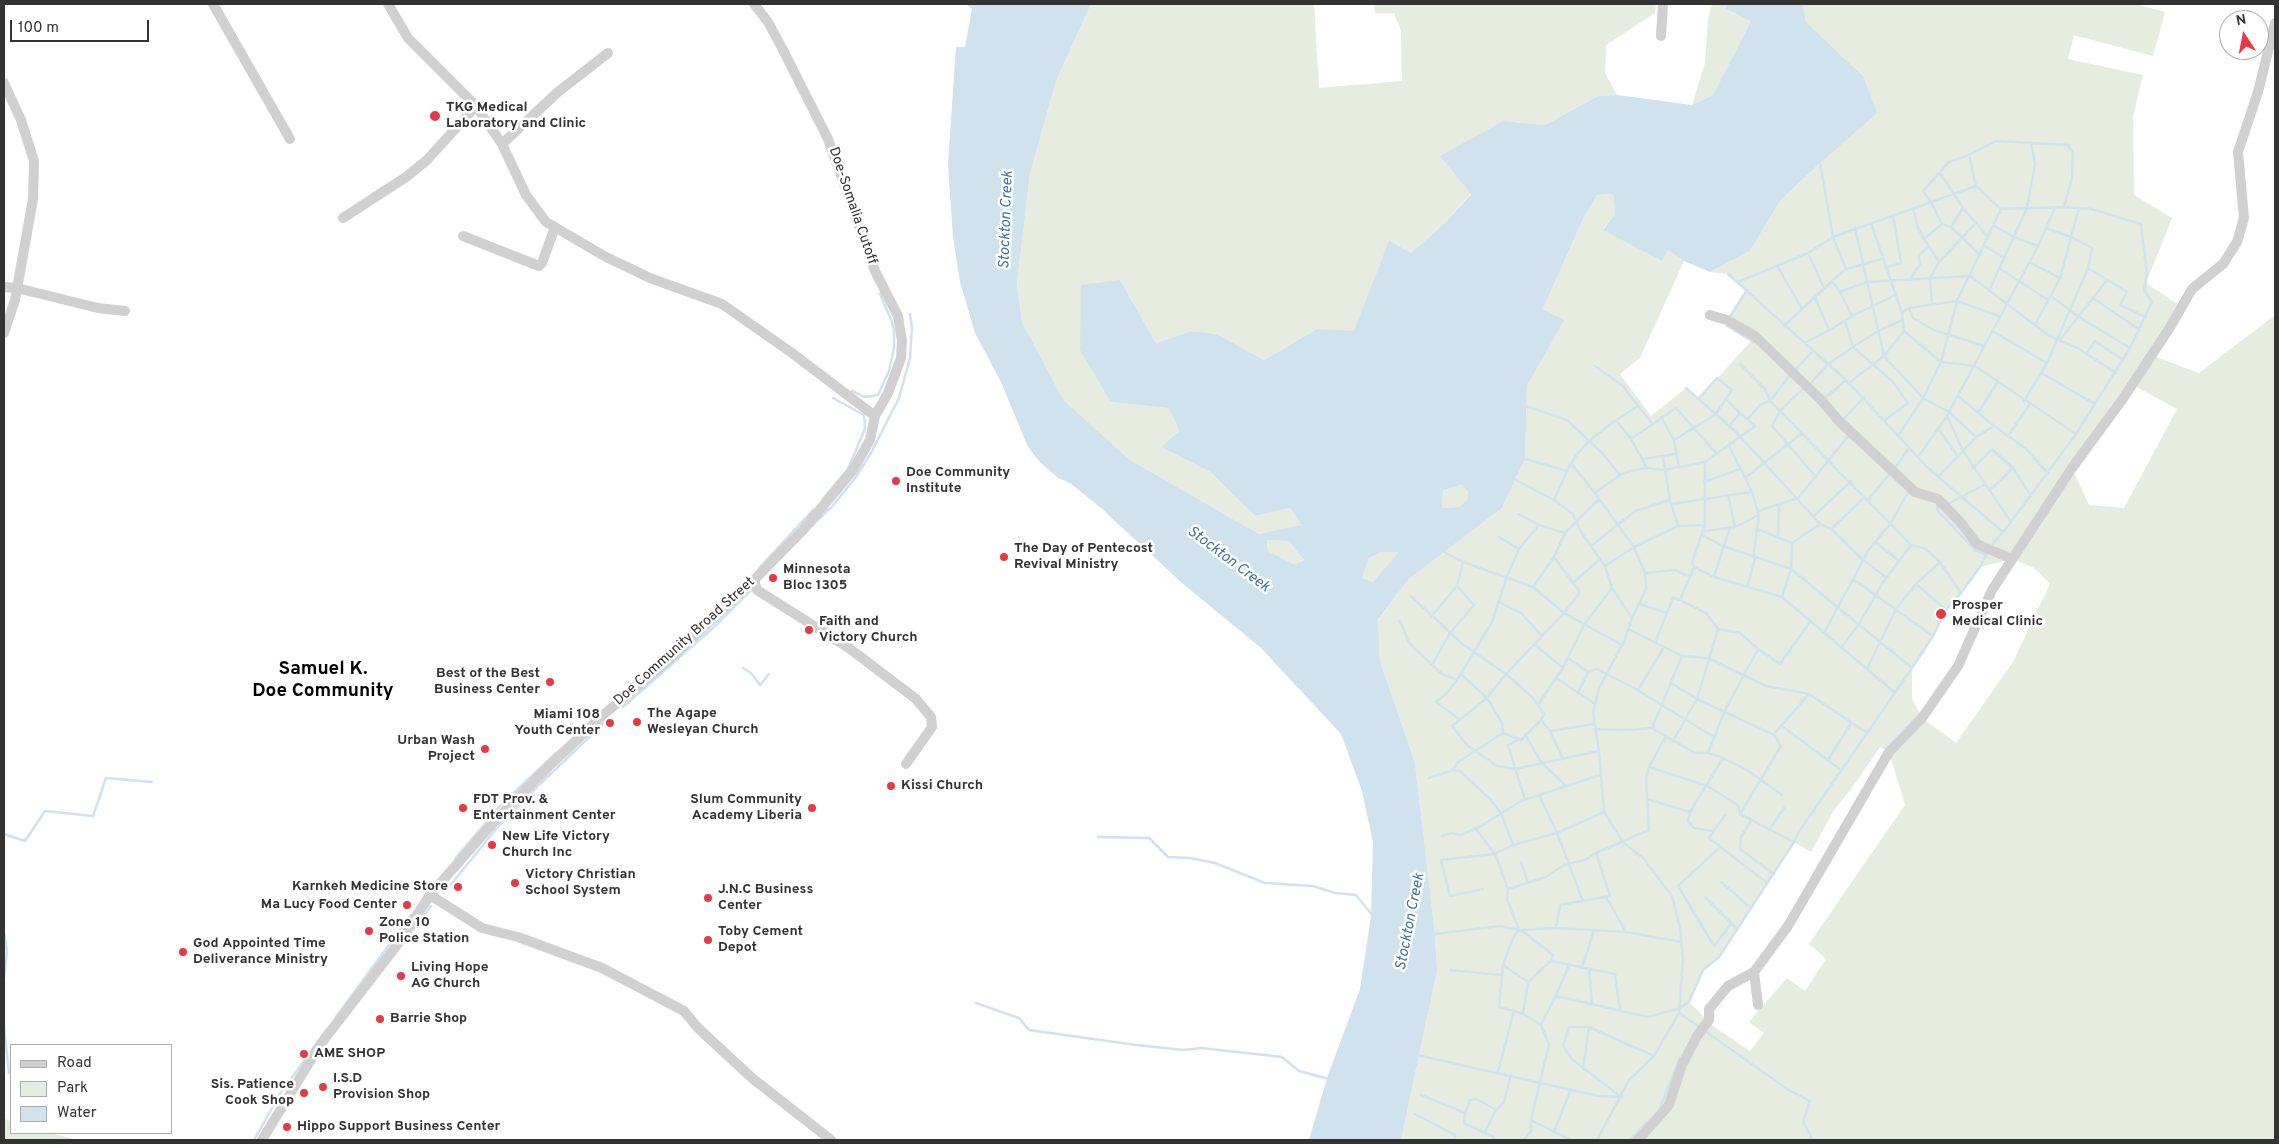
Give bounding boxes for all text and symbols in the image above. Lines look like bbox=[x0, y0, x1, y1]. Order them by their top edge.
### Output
scale bar bbox=[12, 10, 151, 42]
north arrow bbox=[2219, 10, 2269, 60]
text: N bbox=[2235, 11, 2248, 30]
text: 100 m bbox=[18, 19, 59, 38]
place label: TKG Medical Laboratory and Clinic bbox=[446, 100, 586, 132]
marker: TKG Medical Laboratory and Clinic bbox=[428, 109, 442, 123]
street label: Doe-Somalia Cutoff bbox=[824, 145, 880, 267]
water label: Stockton Creek bbox=[996, 170, 1018, 270]
place label: Doe Community Institute bbox=[906, 465, 1010, 498]
marker: Doe Community Institute bbox=[890, 475, 902, 487]
water label: Stockton Creek bbox=[1183, 523, 1273, 597]
place label: The Day of Pentecost Revival Ministry bbox=[1014, 541, 1153, 574]
marker: The Day of Pentecost Revival Ministry bbox=[998, 551, 1010, 563]
place label: Minnesota Bloc 1305 bbox=[783, 562, 850, 594]
marker: Minnesota Bloc 1305 bbox=[767, 572, 779, 584]
street label: Doe Community Broad Street bbox=[611, 574, 759, 710]
place label: Prosper Medical Clinic bbox=[1952, 598, 2043, 630]
marker: Prosper Medical Clinic bbox=[1934, 607, 1948, 621]
place label: Faith and Victory Church bbox=[819, 614, 918, 646]
marker: Faith and Victory Church bbox=[803, 624, 815, 636]
district label: Samuel K. Doe Community bbox=[252, 659, 394, 703]
place label: Best of the Best Business Center bbox=[434, 666, 540, 699]
marker: Best of the Best Business Center bbox=[544, 676, 556, 688]
place label: The Agape Wesleyan Church bbox=[647, 706, 759, 739]
place label: Miami 108 Youth Center bbox=[515, 707, 600, 740]
marker: The Agape Wesleyan Church bbox=[631, 716, 643, 728]
marker: Miami 108 Youth Center bbox=[604, 717, 616, 729]
place label: Urban Wash Project bbox=[397, 733, 475, 766]
marker: Urban Wash Project bbox=[479, 743, 491, 755]
place label: Kissi Church bbox=[901, 778, 983, 794]
marker: Kissi Church bbox=[885, 780, 897, 792]
place label: FDT Prov. & Entertainment Center bbox=[473, 792, 616, 824]
place label: Slum Community Academy Liberia bbox=[690, 792, 802, 824]
marker: FDT Prov. & Entertainment Center bbox=[457, 802, 469, 814]
marker: Slum Community Academy Liberia bbox=[806, 802, 818, 814]
place label: New Life Victory Church Inc bbox=[502, 829, 610, 862]
marker: New Life Victory Church Inc bbox=[486, 839, 498, 851]
place label: Victory Christian School System bbox=[525, 867, 636, 900]
water label: Stockton Creek bbox=[1393, 872, 1429, 972]
marker: Victory Christian School System bbox=[509, 877, 521, 889]
place label: Karnkeh Medicine Store bbox=[292, 879, 448, 895]
marker: Karnkeh Medicine Store bbox=[452, 881, 464, 893]
place label: J.N.C Business Center bbox=[718, 882, 813, 914]
marker: J.N.C Business Center bbox=[702, 892, 714, 904]
place label: Ma Lucy Food Center bbox=[261, 897, 397, 913]
marker: Ma Lucy Food Center bbox=[401, 899, 413, 911]
place label: Zone 10 Police Station bbox=[379, 915, 469, 948]
place label: Toby Cement Depot bbox=[718, 924, 803, 956]
marker: Zone 10 Police Station bbox=[363, 925, 375, 937]
marker: Toby Cement Depot bbox=[702, 934, 714, 946]
place label: God Appointed Time Deliverance Ministry bbox=[193, 936, 328, 969]
marker: God Appointed Time Deliverance Ministry bbox=[177, 946, 189, 958]
place label: Living Hope AG Church bbox=[411, 960, 488, 992]
marker: Living Hope AG Church bbox=[395, 970, 407, 982]
place label: Barrie Shop bbox=[390, 1011, 467, 1027]
marker: Barrie Shop bbox=[374, 1013, 386, 1025]
legend bbox=[10, 1044, 172, 1134]
place label: AME SHOP bbox=[314, 1046, 385, 1062]
marker: AME SHOP bbox=[298, 1048, 310, 1060]
text: Road bbox=[57, 1054, 92, 1073]
place label: I.S.D Provision Shop bbox=[333, 1071, 430, 1104]
place label: Sis. Patience Cook Shop bbox=[211, 1077, 294, 1110]
text: Park bbox=[57, 1079, 88, 1098]
marker: I.S.D Provision Shop bbox=[317, 1081, 329, 1093]
marker: Sis. Patience Cook Shop bbox=[298, 1087, 310, 1099]
text: Water bbox=[57, 1104, 96, 1123]
place label: Hippo Support Business Center bbox=[297, 1119, 500, 1135]
marker: Hippo Support Business Center bbox=[281, 1121, 293, 1133]

